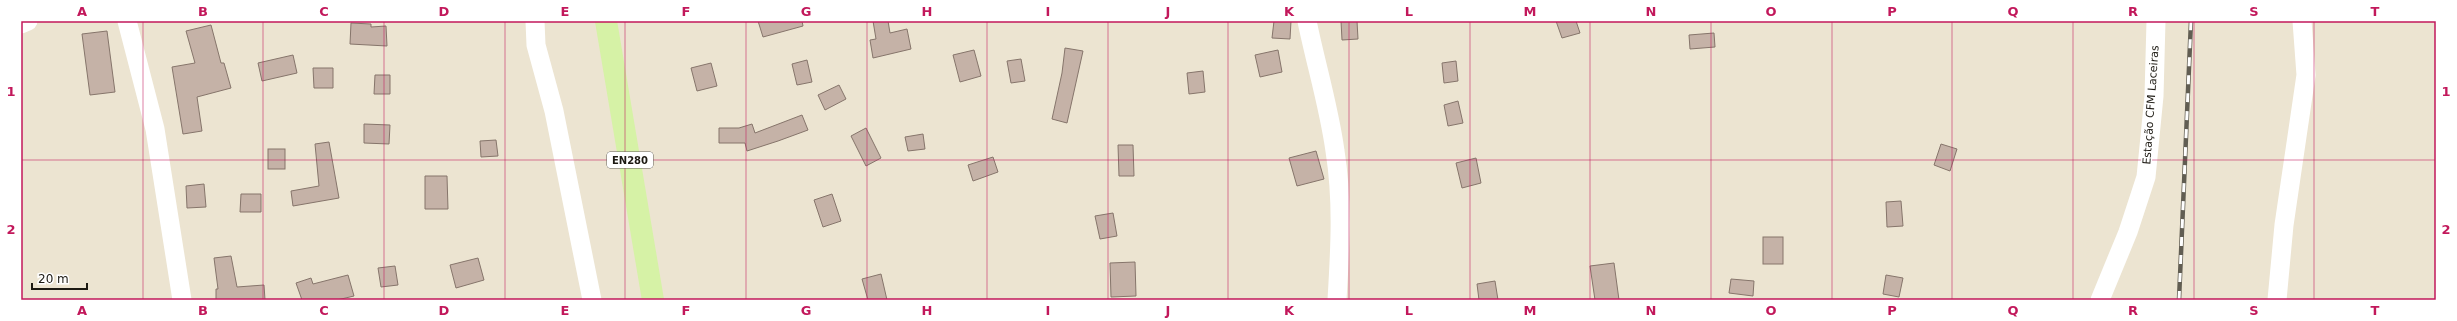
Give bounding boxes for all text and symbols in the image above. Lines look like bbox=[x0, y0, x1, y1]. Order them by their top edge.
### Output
text: A bbox=[77, 4, 87, 19]
text: B bbox=[198, 4, 208, 19]
text: C bbox=[319, 4, 329, 19]
text: D bbox=[439, 4, 450, 19]
text: E bbox=[561, 4, 569, 19]
text: F bbox=[682, 4, 690, 19]
text: G bbox=[801, 4, 811, 19]
text: H bbox=[922, 4, 932, 19]
text: I bbox=[1046, 4, 1050, 19]
text: J bbox=[1165, 4, 1170, 19]
text: K bbox=[1284, 4, 1295, 19]
text: L bbox=[1405, 4, 1413, 19]
text: M bbox=[1524, 4, 1536, 19]
text: N bbox=[1646, 4, 1656, 19]
text: O bbox=[1765, 4, 1777, 19]
text: P bbox=[1887, 4, 1897, 19]
text: Q bbox=[2007, 4, 2019, 19]
text: R bbox=[2128, 4, 2138, 19]
text: S bbox=[2249, 4, 2259, 19]
text: T bbox=[2371, 4, 2380, 19]
street label: Estação CFM Laceiras bbox=[2140, 45, 2162, 165]
text: 1 bbox=[6, 84, 16, 99]
text: 1 bbox=[2441, 84, 2451, 99]
road number: EN280 bbox=[607, 152, 653, 168]
text: 2 bbox=[6, 222, 16, 237]
text: 2 bbox=[2441, 222, 2451, 237]
scale bar bbox=[32, 265, 87, 291]
text: 20 m bbox=[38, 272, 69, 286]
text: A bbox=[77, 303, 87, 318]
text: B bbox=[198, 303, 208, 318]
text: C bbox=[319, 303, 329, 318]
text: D bbox=[439, 303, 450, 318]
text: E bbox=[561, 303, 569, 318]
text: F bbox=[682, 303, 690, 318]
text: G bbox=[801, 303, 811, 318]
text: H bbox=[922, 303, 932, 318]
text: I bbox=[1046, 303, 1050, 318]
text: J bbox=[1165, 303, 1170, 318]
text: K bbox=[1284, 303, 1295, 318]
text: L bbox=[1405, 303, 1413, 318]
text: M bbox=[1524, 303, 1536, 318]
text: N bbox=[1646, 303, 1656, 318]
text: O bbox=[1765, 303, 1777, 318]
text: P bbox=[1887, 303, 1897, 318]
text: Q bbox=[2007, 303, 2019, 318]
text: R bbox=[2128, 303, 2138, 318]
text: S bbox=[2249, 303, 2259, 318]
text: T bbox=[2371, 303, 2380, 318]

